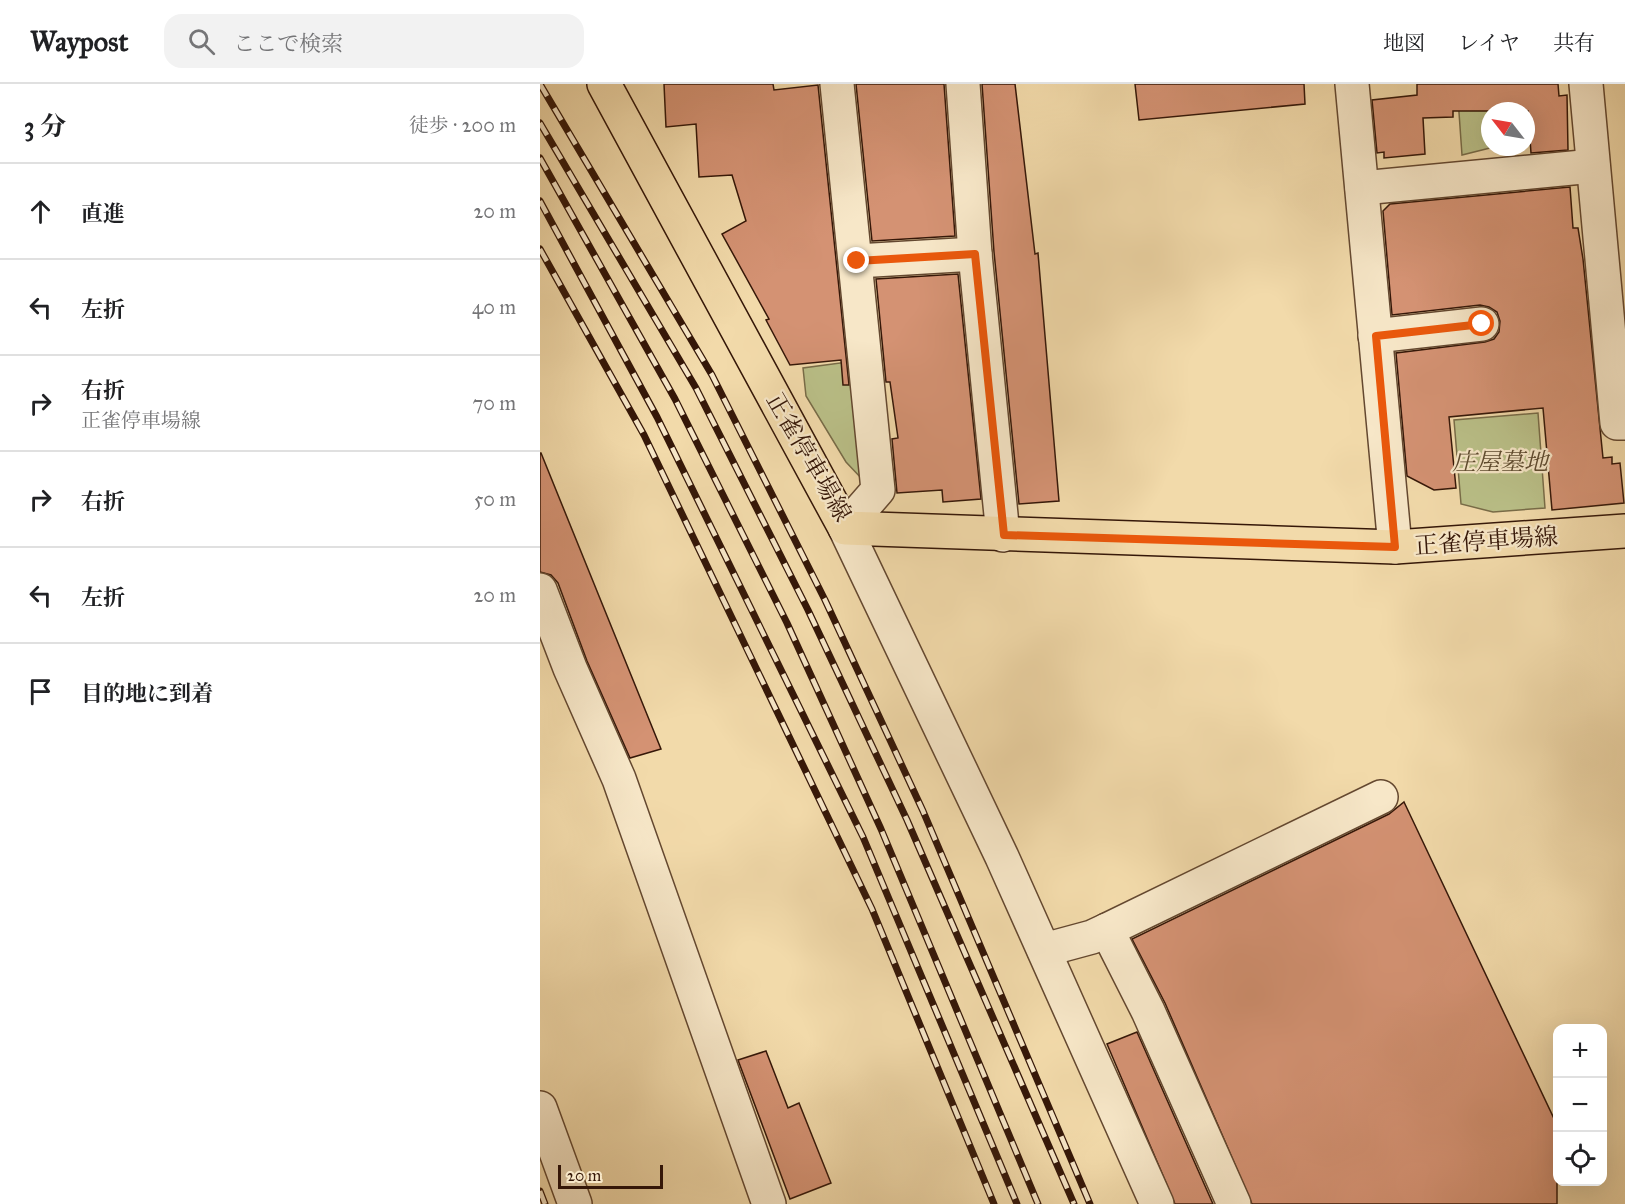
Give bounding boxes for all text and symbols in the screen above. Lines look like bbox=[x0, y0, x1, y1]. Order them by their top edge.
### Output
search box bbox=[164, 14, 584, 68]
text: Waypost bbox=[30, 24, 128, 59]
icon: search bbox=[185, 25, 218, 58]
text: ここで検索 bbox=[233, 30, 343, 57]
text: 地図 bbox=[1383, 30, 1425, 56]
text: レイヤ bbox=[1458, 30, 1520, 56]
text: 共有 bbox=[1553, 30, 1595, 56]
north arrow bbox=[1481, 102, 1535, 156]
text: 3 分 bbox=[24, 110, 66, 142]
text: 徒歩 · 200 m bbox=[409, 113, 516, 137]
icon: ahead bbox=[24, 195, 57, 228]
text: 20 m bbox=[473, 199, 516, 223]
text: 直進 bbox=[81, 200, 125, 227]
route end bbox=[843, 247, 869, 273]
icon: left bbox=[24, 291, 57, 324]
text: 40 m bbox=[472, 295, 516, 319]
text: 左折 bbox=[81, 296, 125, 323]
route start bbox=[1468, 310, 1494, 336]
text: 右折 bbox=[81, 377, 125, 404]
icon: right bbox=[24, 387, 57, 420]
street label: 正雀停車場線 bbox=[760, 387, 858, 527]
text: 70 m bbox=[473, 391, 516, 415]
text: 正雀停車場線 bbox=[81, 408, 201, 432]
park label: 庄屋墓地 bbox=[1452, 447, 1551, 477]
icon: right bbox=[24, 483, 57, 516]
text: 50 m bbox=[474, 487, 516, 511]
text: 右折 bbox=[81, 488, 125, 515]
street label: 正雀停車場線 bbox=[1413, 521, 1559, 561]
icon: left bbox=[24, 579, 57, 612]
text: 20 m bbox=[473, 583, 516, 607]
text: 左折 bbox=[81, 584, 125, 611]
icon: arrive bbox=[24, 675, 57, 708]
text: 目的地に到着 bbox=[81, 680, 213, 707]
map controls bbox=[1553, 1024, 1607, 1186]
button: + bbox=[1553, 1024, 1607, 1078]
button: − bbox=[1553, 1078, 1607, 1132]
button: locate bbox=[1553, 1132, 1607, 1186]
scale bar bbox=[558, 1162, 663, 1190]
text: 20 m bbox=[567, 1166, 601, 1185]

